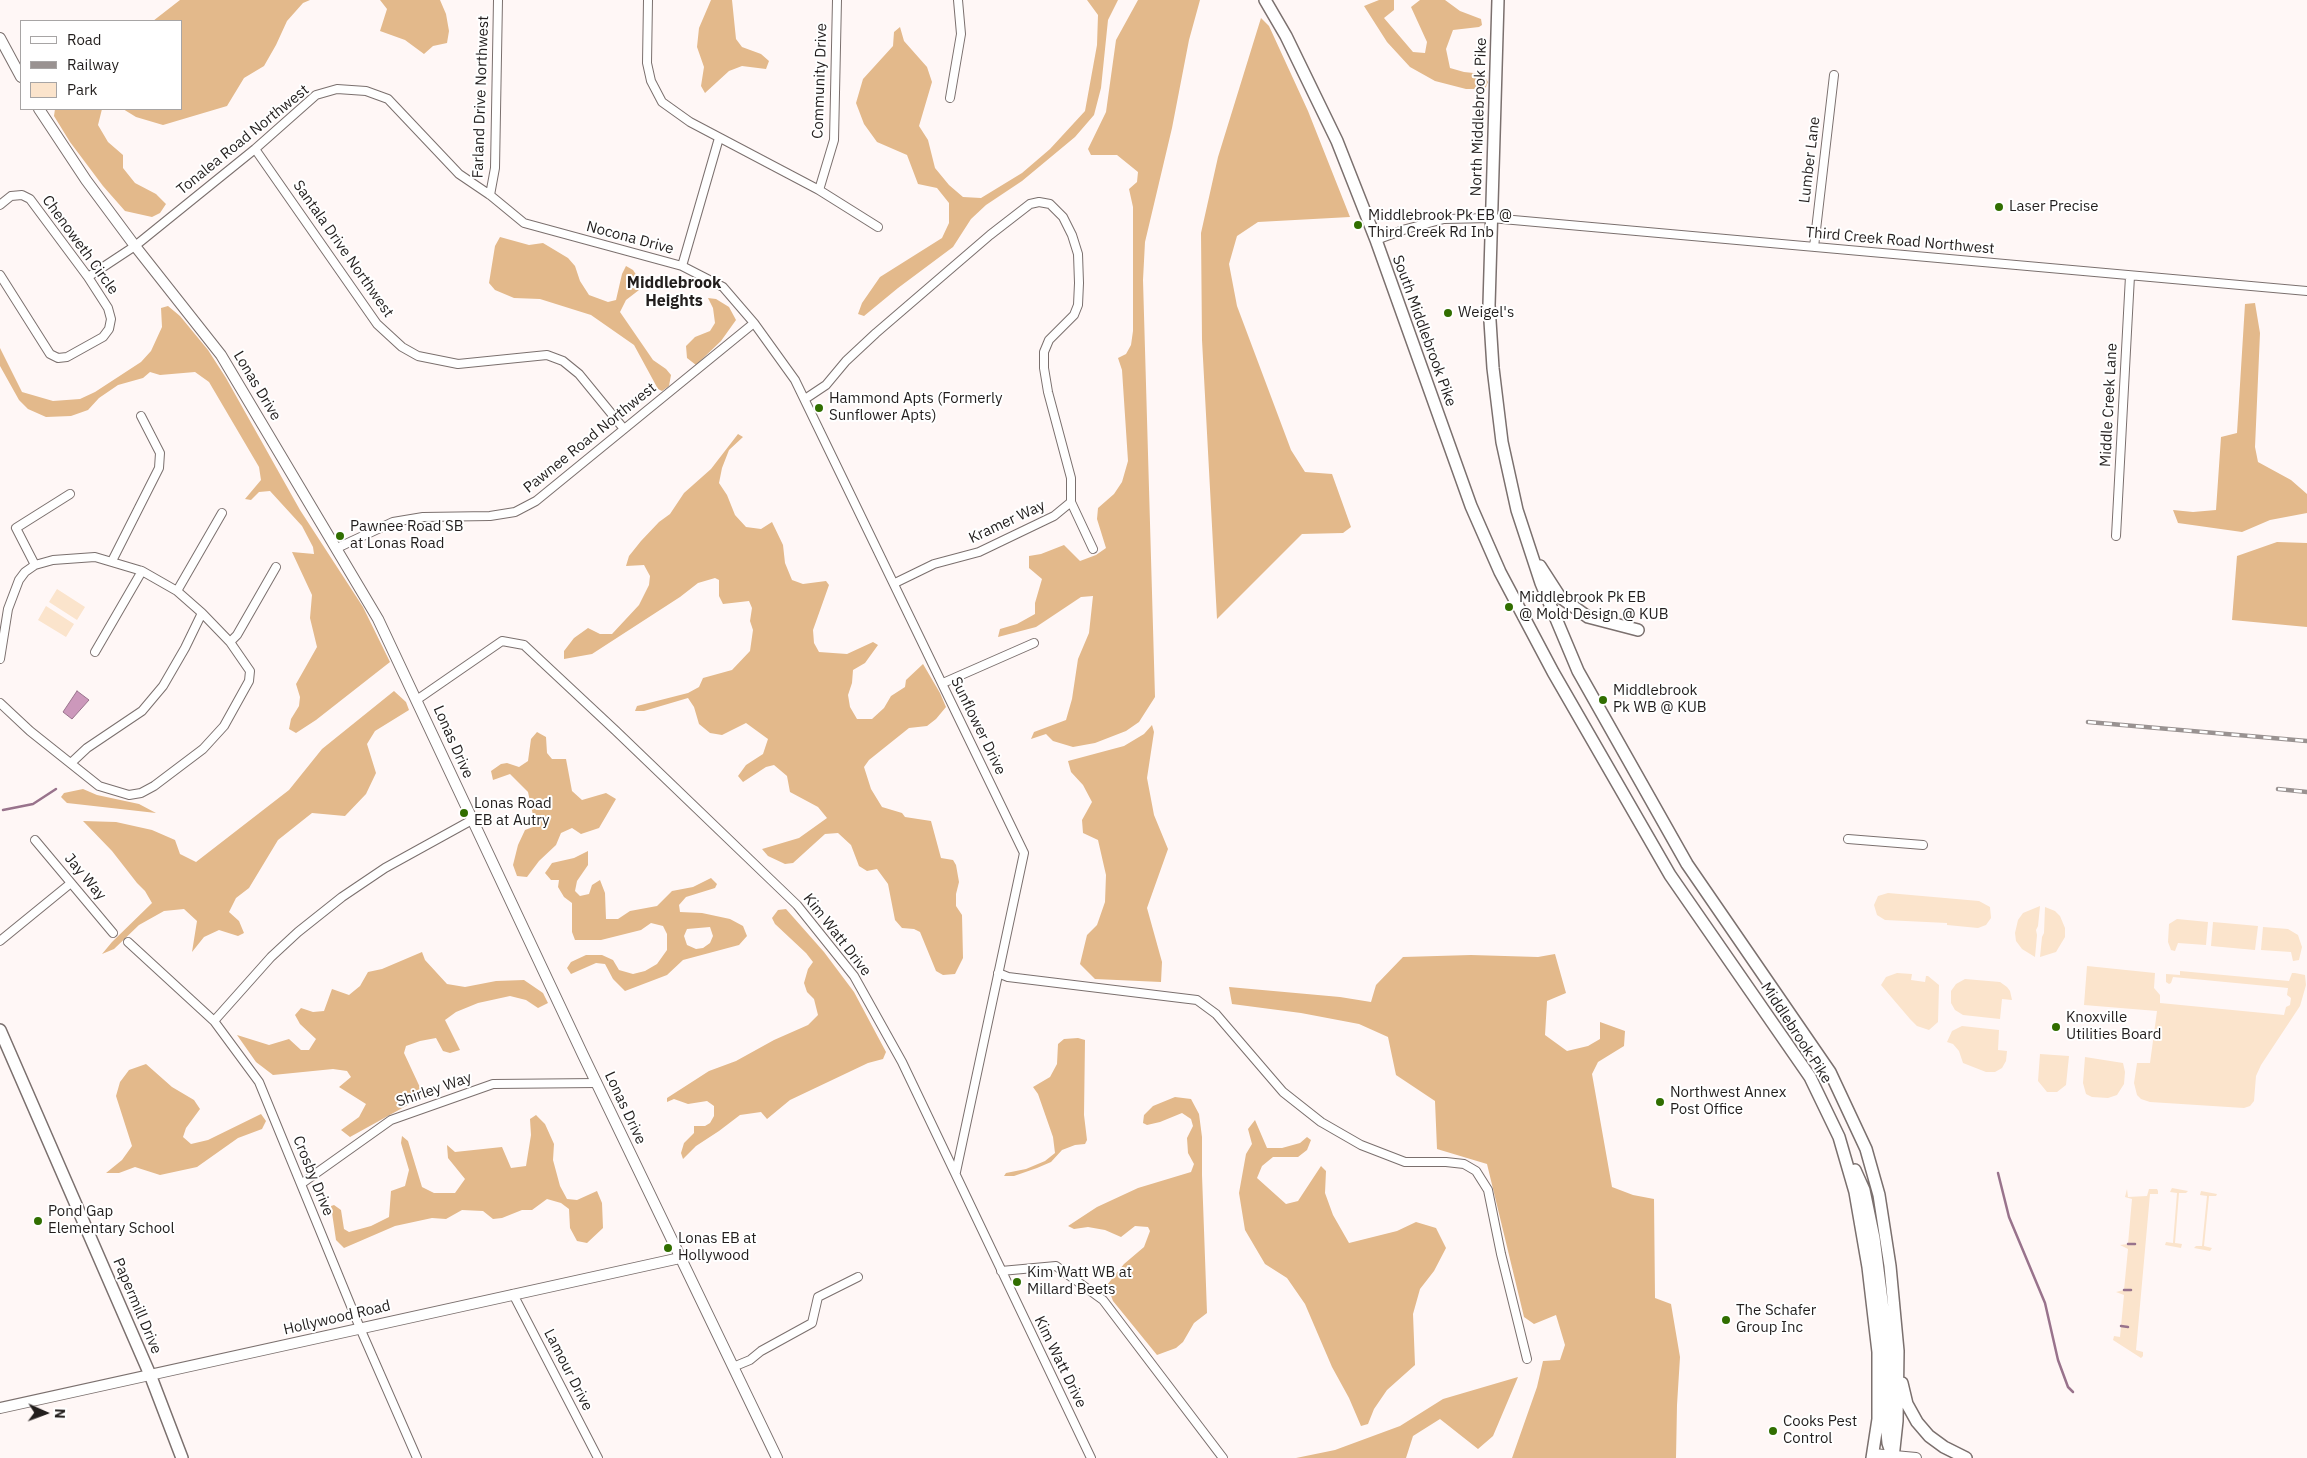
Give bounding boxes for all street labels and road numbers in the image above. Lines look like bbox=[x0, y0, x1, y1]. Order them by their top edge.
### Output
street label: Farland Drive Northwest bbox=[469, 15, 493, 179]
street label: Community Drive bbox=[809, 23, 831, 139]
street label: North Middlebrook Pike bbox=[1467, 37, 1491, 197]
street label: Tonalea Road Northwest bbox=[173, 81, 313, 199]
street label: Lumber Lane bbox=[1796, 116, 1824, 204]
street label: Santala Drive Northwest bbox=[289, 177, 397, 321]
street label: Chenoweth Circle bbox=[38, 192, 122, 298]
street label: Nocona Drive bbox=[584, 218, 676, 258]
street label: Third Creek Road Northwest bbox=[1805, 224, 1995, 258]
street label: South Middlebrook Pike bbox=[1388, 253, 1460, 409]
street label: Middle Creek Lane bbox=[2097, 343, 2121, 467]
street label: Lonas Drive bbox=[229, 348, 285, 424]
street label: Pawnee Road Northwest bbox=[520, 379, 660, 497]
street label: Kramer Way bbox=[966, 497, 1048, 547]
street label: Sunflower Drive bbox=[947, 674, 1009, 778]
street label: Lonas Drive bbox=[429, 703, 477, 781]
street label: Jay Way bbox=[60, 850, 110, 904]
street label: Kim Watt Drive bbox=[799, 890, 875, 980]
street label: Middlebrook Pike bbox=[1757, 979, 1835, 1087]
street label: Shirley Way bbox=[394, 1069, 474, 1111]
street label: Lonas Drive bbox=[600, 1069, 650, 1147]
street label: Crosby Drive bbox=[289, 1133, 337, 1219]
street label: Papermill Drive bbox=[109, 1255, 165, 1357]
street label: Hollywood Road bbox=[282, 1297, 392, 1339]
street label: Kim Watt Drive bbox=[1030, 1313, 1090, 1411]
street label: Lamour Drive bbox=[540, 1326, 596, 1414]

